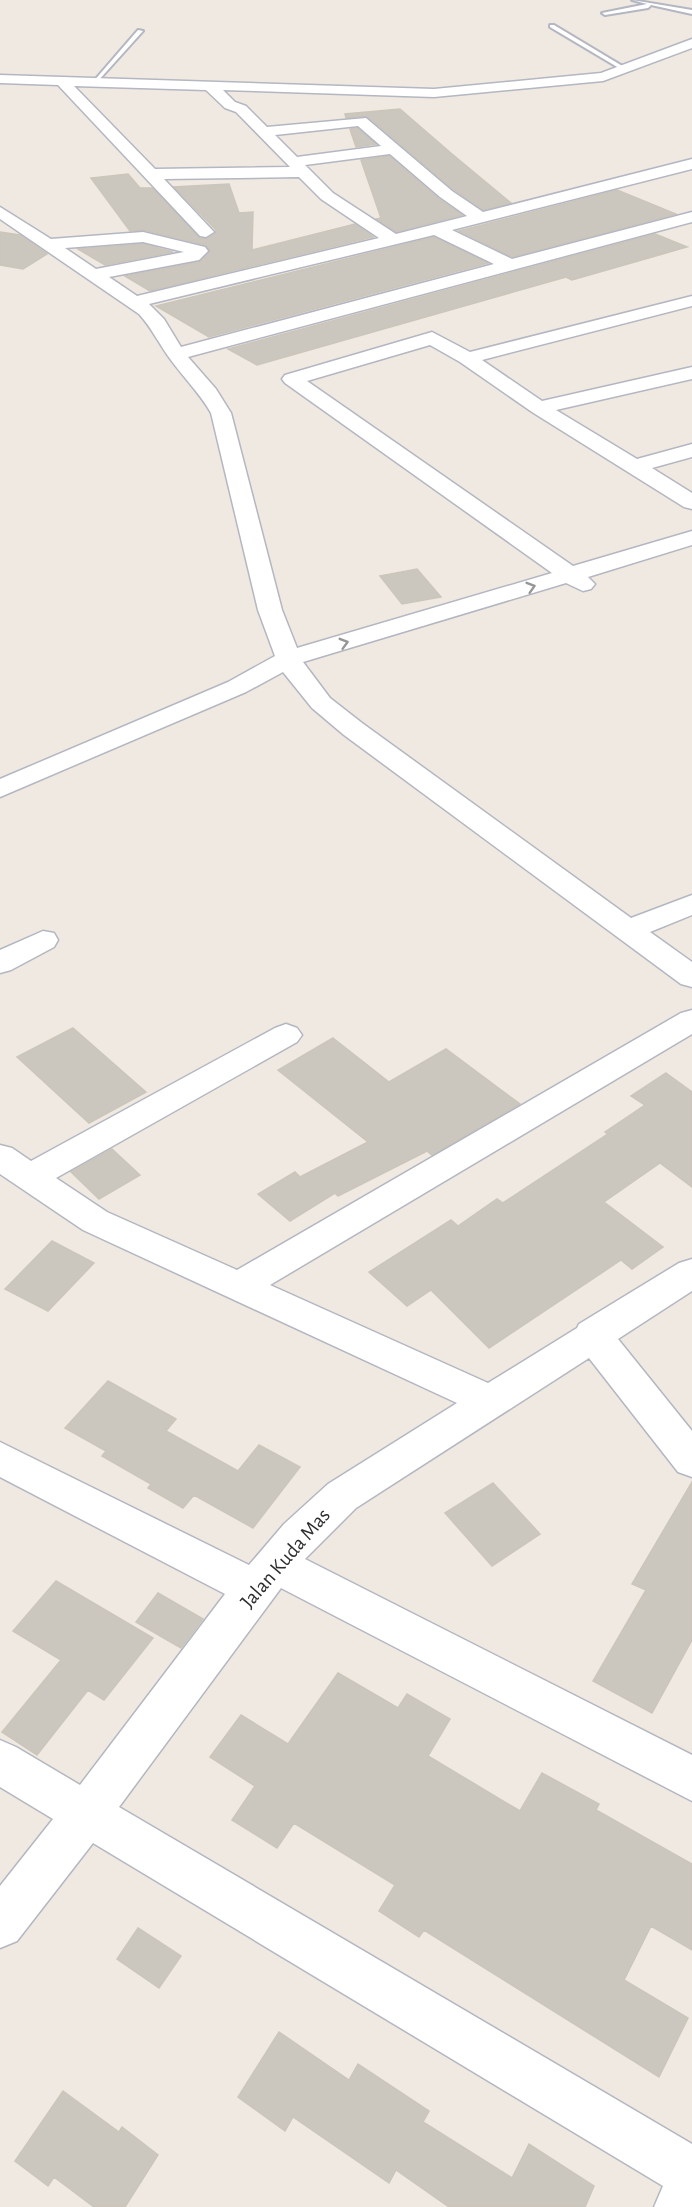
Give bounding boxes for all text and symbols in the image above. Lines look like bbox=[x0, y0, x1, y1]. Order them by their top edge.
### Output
one-way arrow bbox=[525, 582, 536, 594]
one-way arrow bbox=[338, 638, 349, 650]
street label: Jalan Kuda Mas bbox=[237, 1504, 334, 1612]

